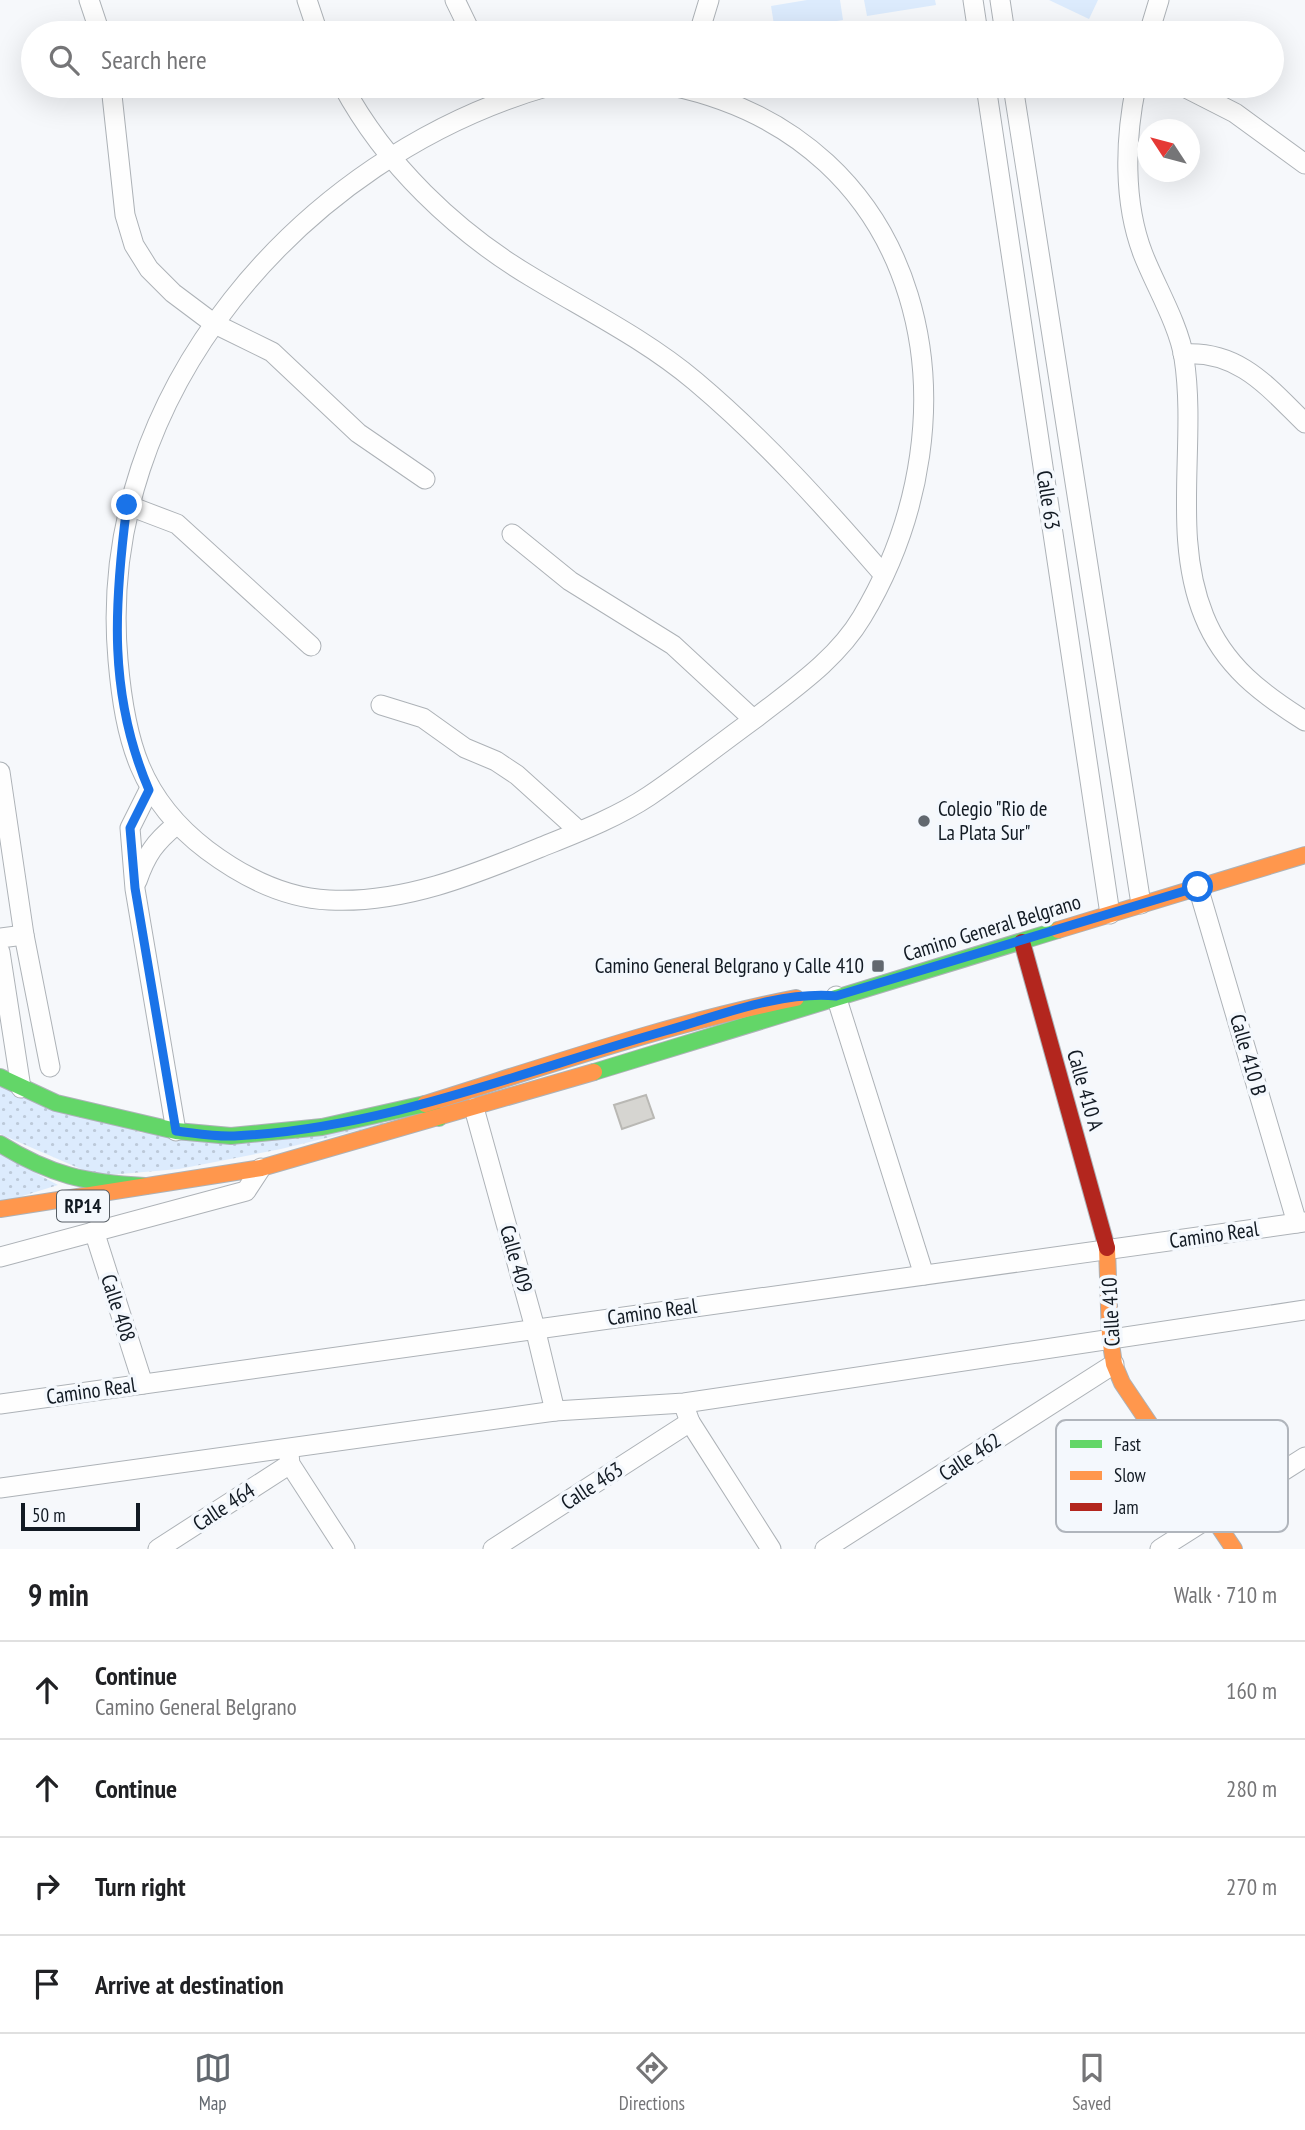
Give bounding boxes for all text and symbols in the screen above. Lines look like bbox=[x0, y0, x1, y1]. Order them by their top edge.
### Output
search box bbox=[21, 21, 1284, 98]
icon: search bbox=[45, 41, 83, 79]
text: Search here bbox=[101, 43, 207, 76]
north arrow bbox=[1137, 119, 1200, 182]
street label: Calle 63 bbox=[1031, 468, 1066, 531]
route end bbox=[111, 489, 142, 520]
place label: Colegio "Rio de La Plata Sur" bbox=[938, 795, 1047, 846]
marker: Colegio "Rio de La Plata Sur" bbox=[916, 813, 932, 829]
route start bbox=[1182, 871, 1213, 902]
street label: Camino General Belgrano bbox=[900, 888, 1084, 967]
place label: Camino General Belgrano y Calle 410 bbox=[595, 952, 864, 979]
marker: Camino General Belgrano y Calle 410 bbox=[870, 958, 886, 974]
street label: Calle 410 B bbox=[1224, 1011, 1273, 1099]
street label: Calle 410 A bbox=[1061, 1046, 1110, 1133]
road number: RP14 bbox=[57, 1190, 109, 1222]
street label: Camino Real bbox=[1168, 1215, 1260, 1254]
street label: Calle 409 bbox=[494, 1222, 539, 1296]
street label: Calle 408 bbox=[95, 1271, 142, 1345]
street label: Calle 410 bbox=[1095, 1277, 1126, 1347]
street label: Camino Real bbox=[606, 1292, 698, 1331]
street label: Camino Real bbox=[45, 1371, 137, 1410]
legend bbox=[1056, 1420, 1288, 1532]
street label: Calle 462 bbox=[933, 1426, 1006, 1487]
text: Fast bbox=[1114, 1432, 1142, 1456]
street label: Calle 463 bbox=[555, 1455, 628, 1516]
text: Slow bbox=[1114, 1463, 1147, 1487]
street label: Calle 464 bbox=[187, 1476, 260, 1537]
text: Jam bbox=[1113, 1495, 1139, 1519]
scale bar bbox=[21, 1500, 140, 1532]
text: 50 m bbox=[32, 1503, 66, 1527]
text: 9 min bbox=[28, 1575, 89, 1614]
text: Walk · 710 m bbox=[1174, 1580, 1277, 1609]
text: Continue bbox=[95, 1659, 177, 1692]
icon: ahead bbox=[28, 1671, 66, 1709]
text: 160 m bbox=[1226, 1676, 1277, 1705]
text: Camino General Belgrano bbox=[95, 1692, 297, 1721]
icon: ahead bbox=[28, 1769, 66, 1807]
text: Continue bbox=[95, 1772, 177, 1805]
text: 280 m bbox=[1226, 1774, 1277, 1803]
icon: right bbox=[28, 1867, 66, 1905]
text: Turn right bbox=[95, 1870, 186, 1903]
text: 270 m bbox=[1226, 1872, 1277, 1901]
icon: arrive bbox=[28, 1965, 66, 2003]
text: Arrive at destination bbox=[95, 1968, 284, 2001]
tab: Map bbox=[194, 2049, 232, 2115]
tab: Directions bbox=[619, 2049, 685, 2115]
tab: Saved bbox=[1072, 2049, 1111, 2115]

